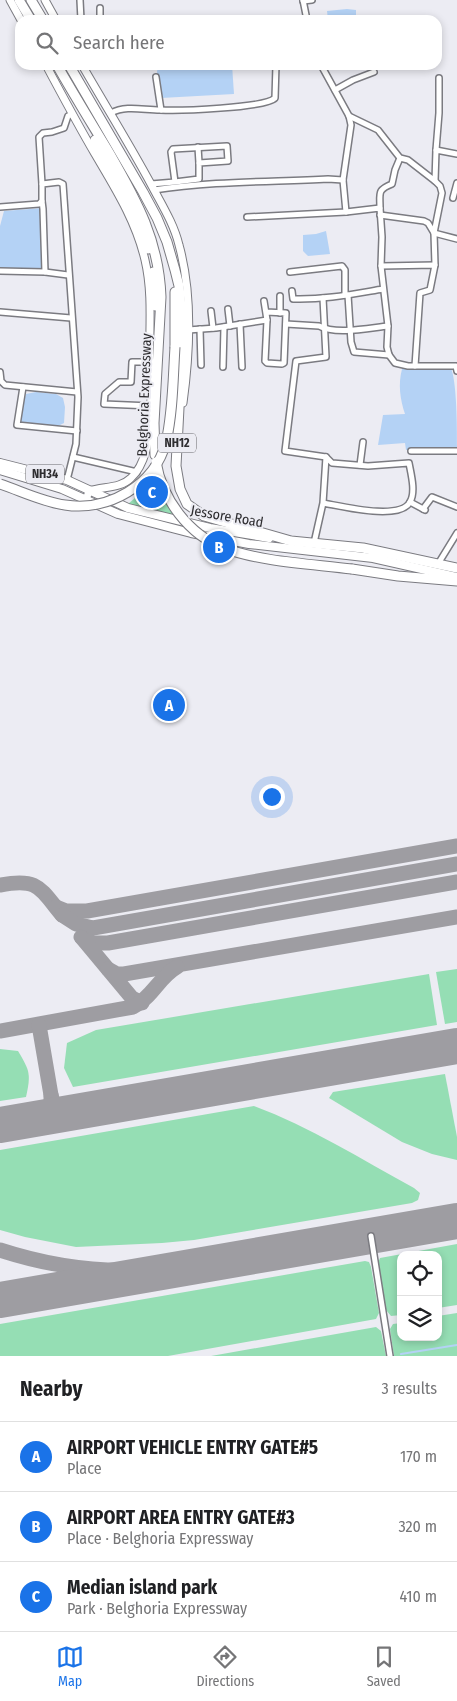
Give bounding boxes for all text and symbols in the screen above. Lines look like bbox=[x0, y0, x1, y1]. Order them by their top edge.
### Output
search box bbox=[15, 15, 442, 70]
icon: search bbox=[33, 29, 61, 57]
text: Search here bbox=[73, 31, 165, 54]
street label: Belghoria Expressway bbox=[134, 332, 155, 457]
road number: NH12 bbox=[158, 433, 196, 452]
road number: NH34 bbox=[26, 464, 64, 484]
pin: C bbox=[136, 473, 168, 511]
street label: Jessore Road bbox=[189, 502, 265, 531]
pin: B bbox=[203, 528, 235, 566]
pin: A bbox=[153, 686, 185, 724]
your location bbox=[259, 784, 285, 810]
map controls bbox=[397, 1251, 442, 1341]
button: locate bbox=[397, 1251, 442, 1296]
button: layers bbox=[397, 1296, 442, 1341]
text: Nearby bbox=[20, 1376, 82, 1402]
text: 3 results bbox=[381, 1379, 437, 1398]
text: AIRPORT VEHICLE ENTRY GATE#5 bbox=[67, 1436, 318, 1459]
text: A bbox=[32, 1447, 40, 1466]
text: 170 m bbox=[400, 1447, 437, 1466]
text: Place bbox=[67, 1459, 102, 1478]
text: AIRPORT AREA ENTRY GATE#3 bbox=[67, 1506, 295, 1529]
text: B bbox=[32, 1517, 40, 1536]
text: 320 m bbox=[398, 1517, 437, 1536]
text: Place · Belghoria Expressway bbox=[67, 1529, 253, 1548]
text: Median island park bbox=[67, 1576, 217, 1599]
text: C bbox=[32, 1587, 40, 1606]
text: 410 m bbox=[399, 1587, 437, 1606]
text: Park · Belghoria Expressway bbox=[67, 1599, 247, 1618]
tab: Map bbox=[56, 1643, 84, 1690]
tab: Directions bbox=[196, 1643, 254, 1690]
tab: Saved bbox=[367, 1643, 401, 1690]

